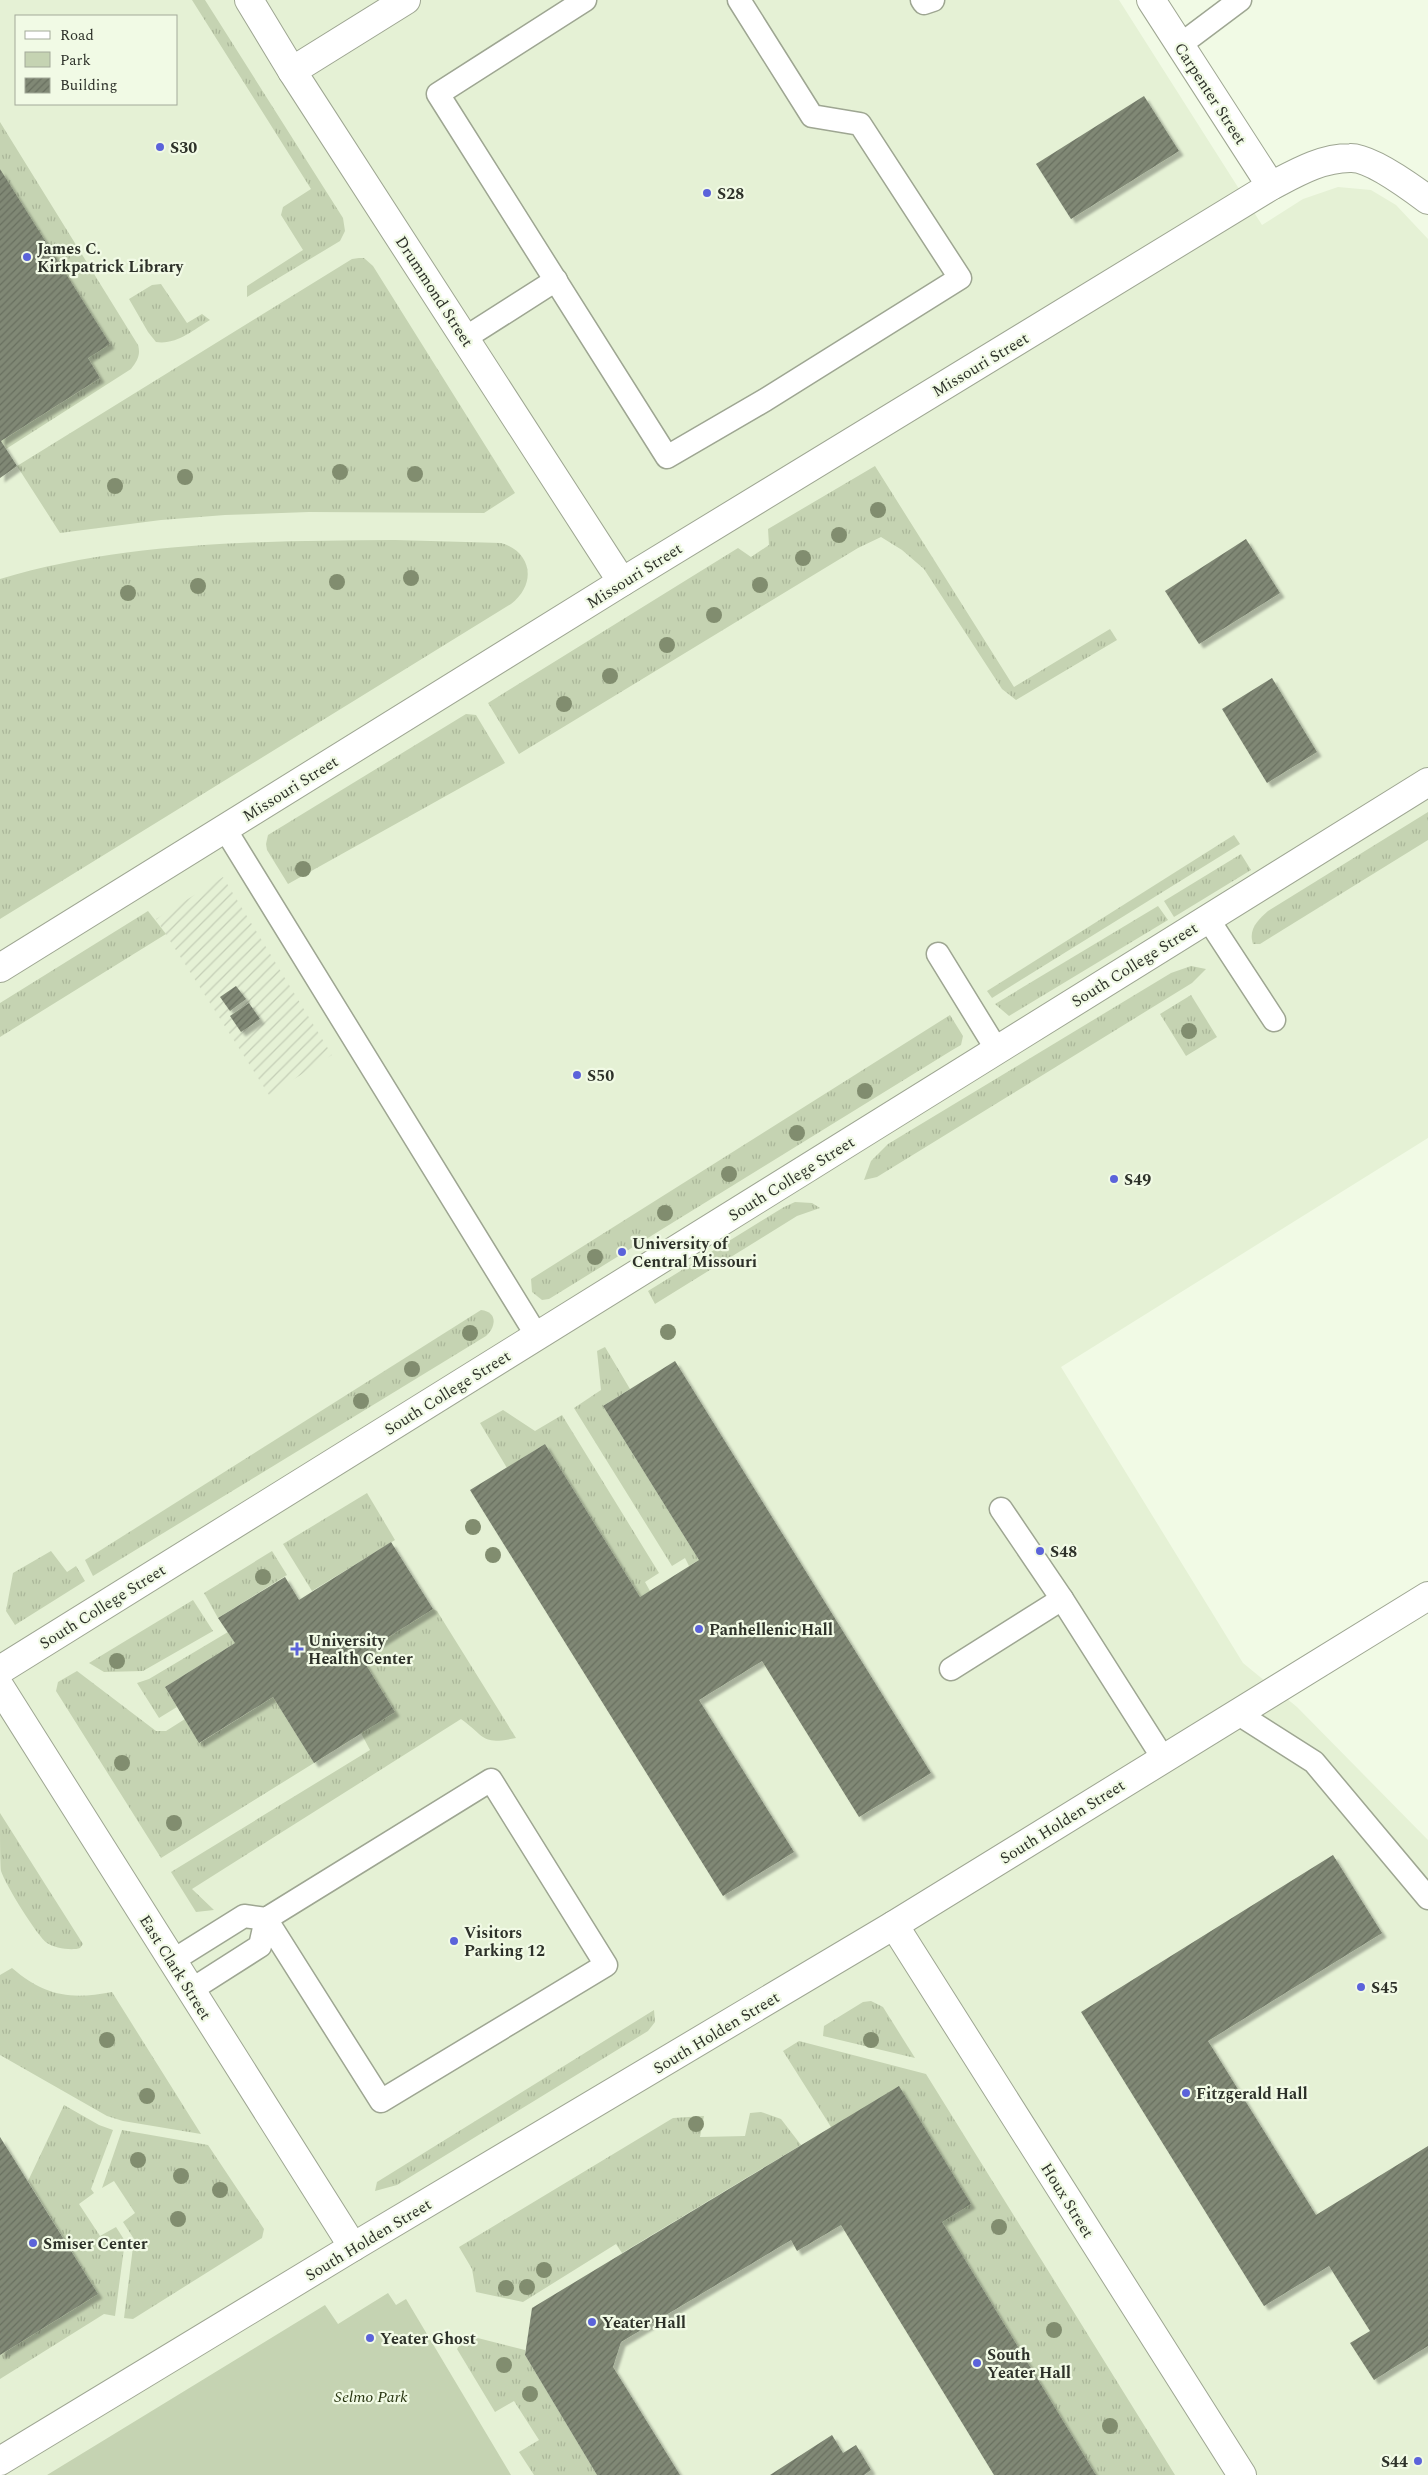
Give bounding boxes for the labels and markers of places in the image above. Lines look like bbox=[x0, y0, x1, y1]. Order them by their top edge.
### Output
place label: S30 bbox=[170, 136, 197, 160]
marker: S30 bbox=[154, 141, 166, 153]
place label: S28 bbox=[717, 182, 744, 206]
marker: S28 bbox=[701, 187, 713, 199]
place label: James C. Kirkpatrick Library bbox=[37, 237, 184, 279]
marker: James C. Kirkpatrick Library bbox=[21, 251, 33, 263]
place label: S50 bbox=[587, 1064, 614, 1088]
marker: S50 bbox=[571, 1069, 583, 1081]
place label: S49 bbox=[1124, 1168, 1151, 1192]
marker: S49 bbox=[1108, 1173, 1120, 1185]
place label: University of Central Missouri bbox=[632, 1232, 757, 1274]
marker: University of Central Missouri bbox=[616, 1246, 628, 1258]
place label: S48 bbox=[1050, 1540, 1077, 1564]
marker: S48 bbox=[1034, 1545, 1046, 1557]
place label: Panhellenic Hall bbox=[709, 1618, 833, 1642]
marker: Panhellenic Hall bbox=[693, 1623, 705, 1635]
place label: University Health Center bbox=[308, 1629, 413, 1671]
marker: University Health Center bbox=[290, 1642, 304, 1656]
place label: Visitors Parking 12 bbox=[464, 1921, 545, 1963]
marker: Visitors Parking 12 bbox=[448, 1935, 460, 1947]
place label: S45 bbox=[1371, 1976, 1398, 2000]
marker: S45 bbox=[1355, 1981, 1367, 1993]
place label: Fitzgerald Hall bbox=[1196, 2082, 1308, 2106]
marker: Fitzgerald Hall bbox=[1180, 2087, 1192, 2099]
place label: Smiser Center bbox=[43, 2232, 148, 2256]
marker: Smiser Center bbox=[27, 2237, 39, 2249]
place label: Yeater Hall bbox=[602, 2311, 686, 2335]
marker: Yeater Hall bbox=[586, 2316, 598, 2328]
place label: Yeater Ghost bbox=[380, 2327, 476, 2351]
marker: Yeater Ghost bbox=[364, 2332, 376, 2344]
place label: South Yeater Hall bbox=[987, 2343, 1071, 2385]
marker: South Yeater Hall bbox=[971, 2357, 983, 2369]
place label: S44 bbox=[1381, 2450, 1408, 2474]
marker: S44 bbox=[1412, 2455, 1424, 2467]

